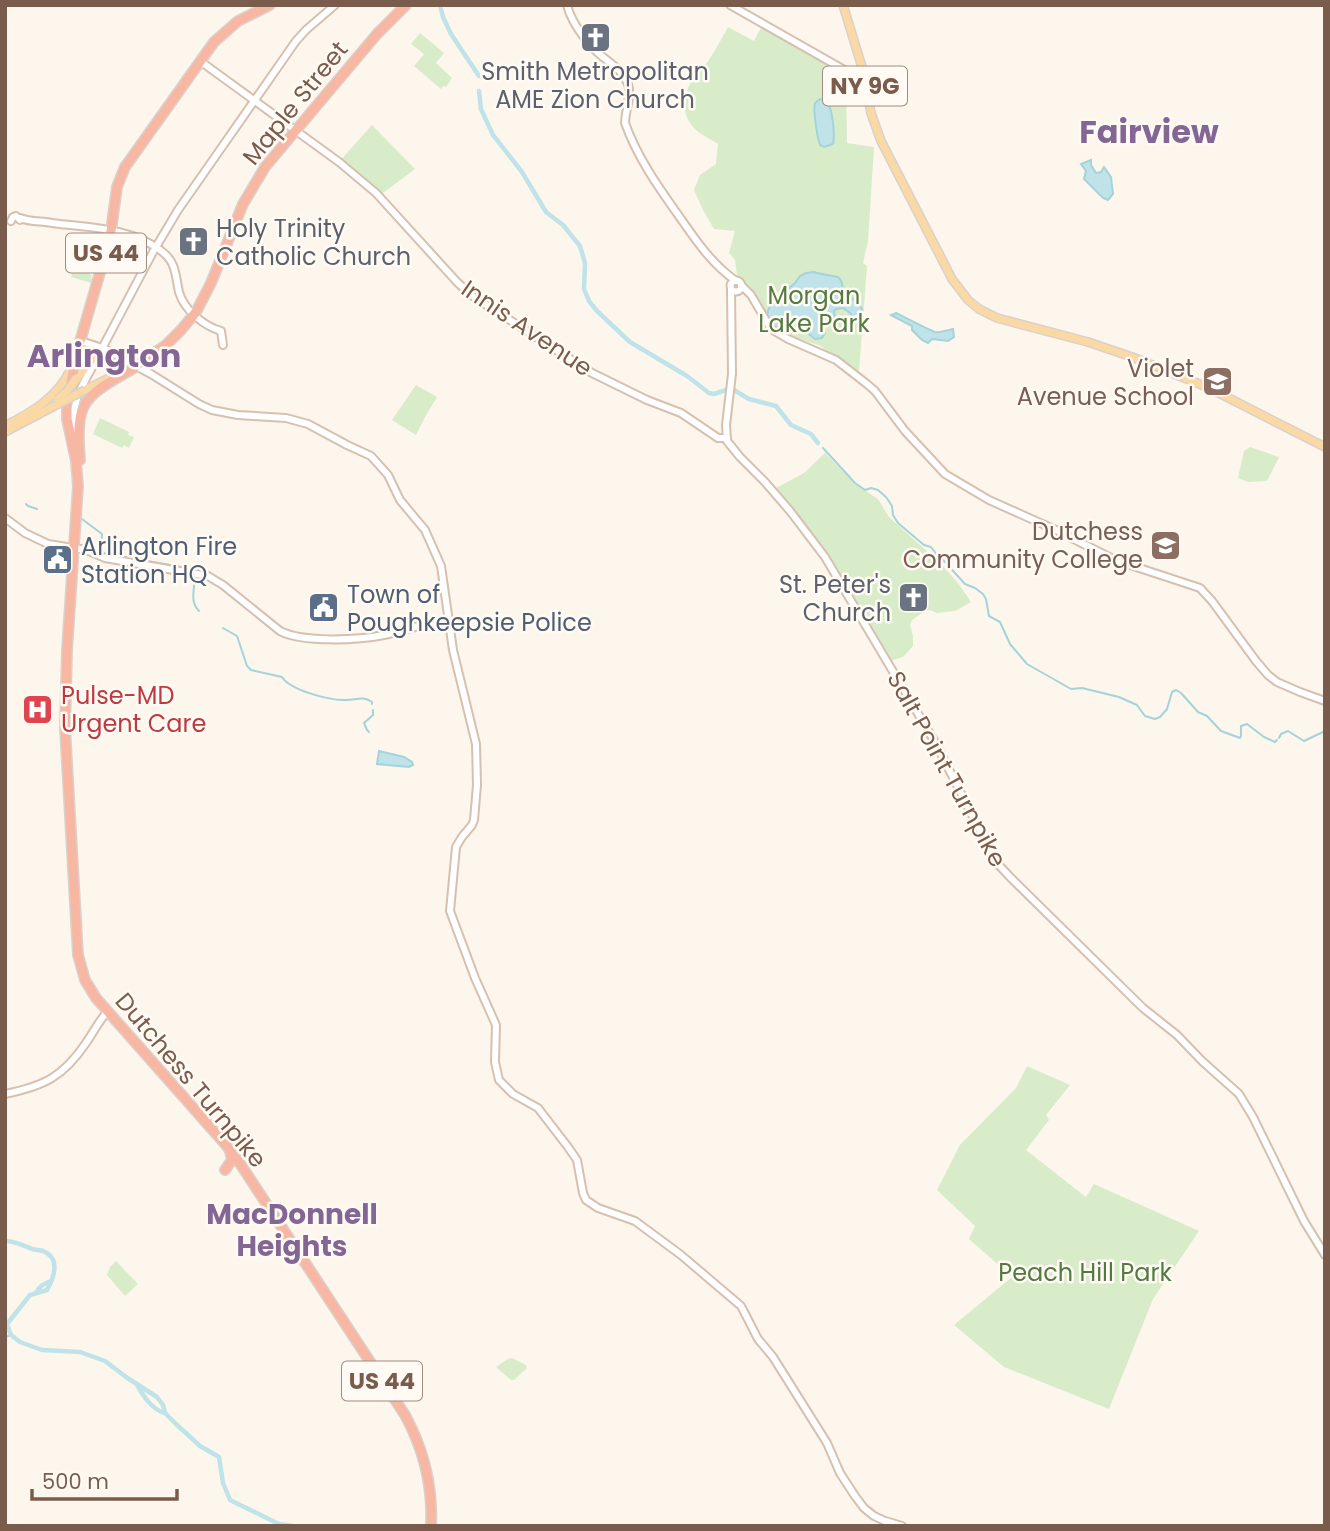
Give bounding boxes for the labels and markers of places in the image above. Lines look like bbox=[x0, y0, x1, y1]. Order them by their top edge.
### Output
church icon: Smith Metropolitan AME Zion Church bbox=[578, 20, 612, 54]
place label: Smith Metropolitan AME Zion Church bbox=[481, 55, 709, 116]
place label: Holy Trinity Catholic Church bbox=[216, 212, 411, 273]
church icon: Holy Trinity Catholic Church bbox=[176, 225, 210, 259]
place label: Violet Avenue School bbox=[1017, 352, 1194, 413]
school or university icon: Violet Avenue School bbox=[1200, 365, 1234, 399]
place label: Dutchess Community College bbox=[903, 515, 1143, 576]
school or university icon: Dutchess Community College bbox=[1149, 528, 1183, 562]
place label: Arlington Fire Station HQ bbox=[81, 530, 237, 591]
public building icon: Arlington Fire Station HQ bbox=[41, 543, 75, 577]
place label: St. Peter's Church bbox=[779, 568, 891, 629]
place label: Town of Poughkeepsie Police bbox=[347, 578, 592, 639]
church icon: St. Peter's Church bbox=[897, 581, 931, 615]
public building icon: Town of Poughkeepsie Police bbox=[307, 591, 341, 625]
place label: Pulse-MD Urgent Care bbox=[61, 679, 206, 740]
hospital icon: Pulse-MD Urgent Care bbox=[21, 692, 55, 726]

